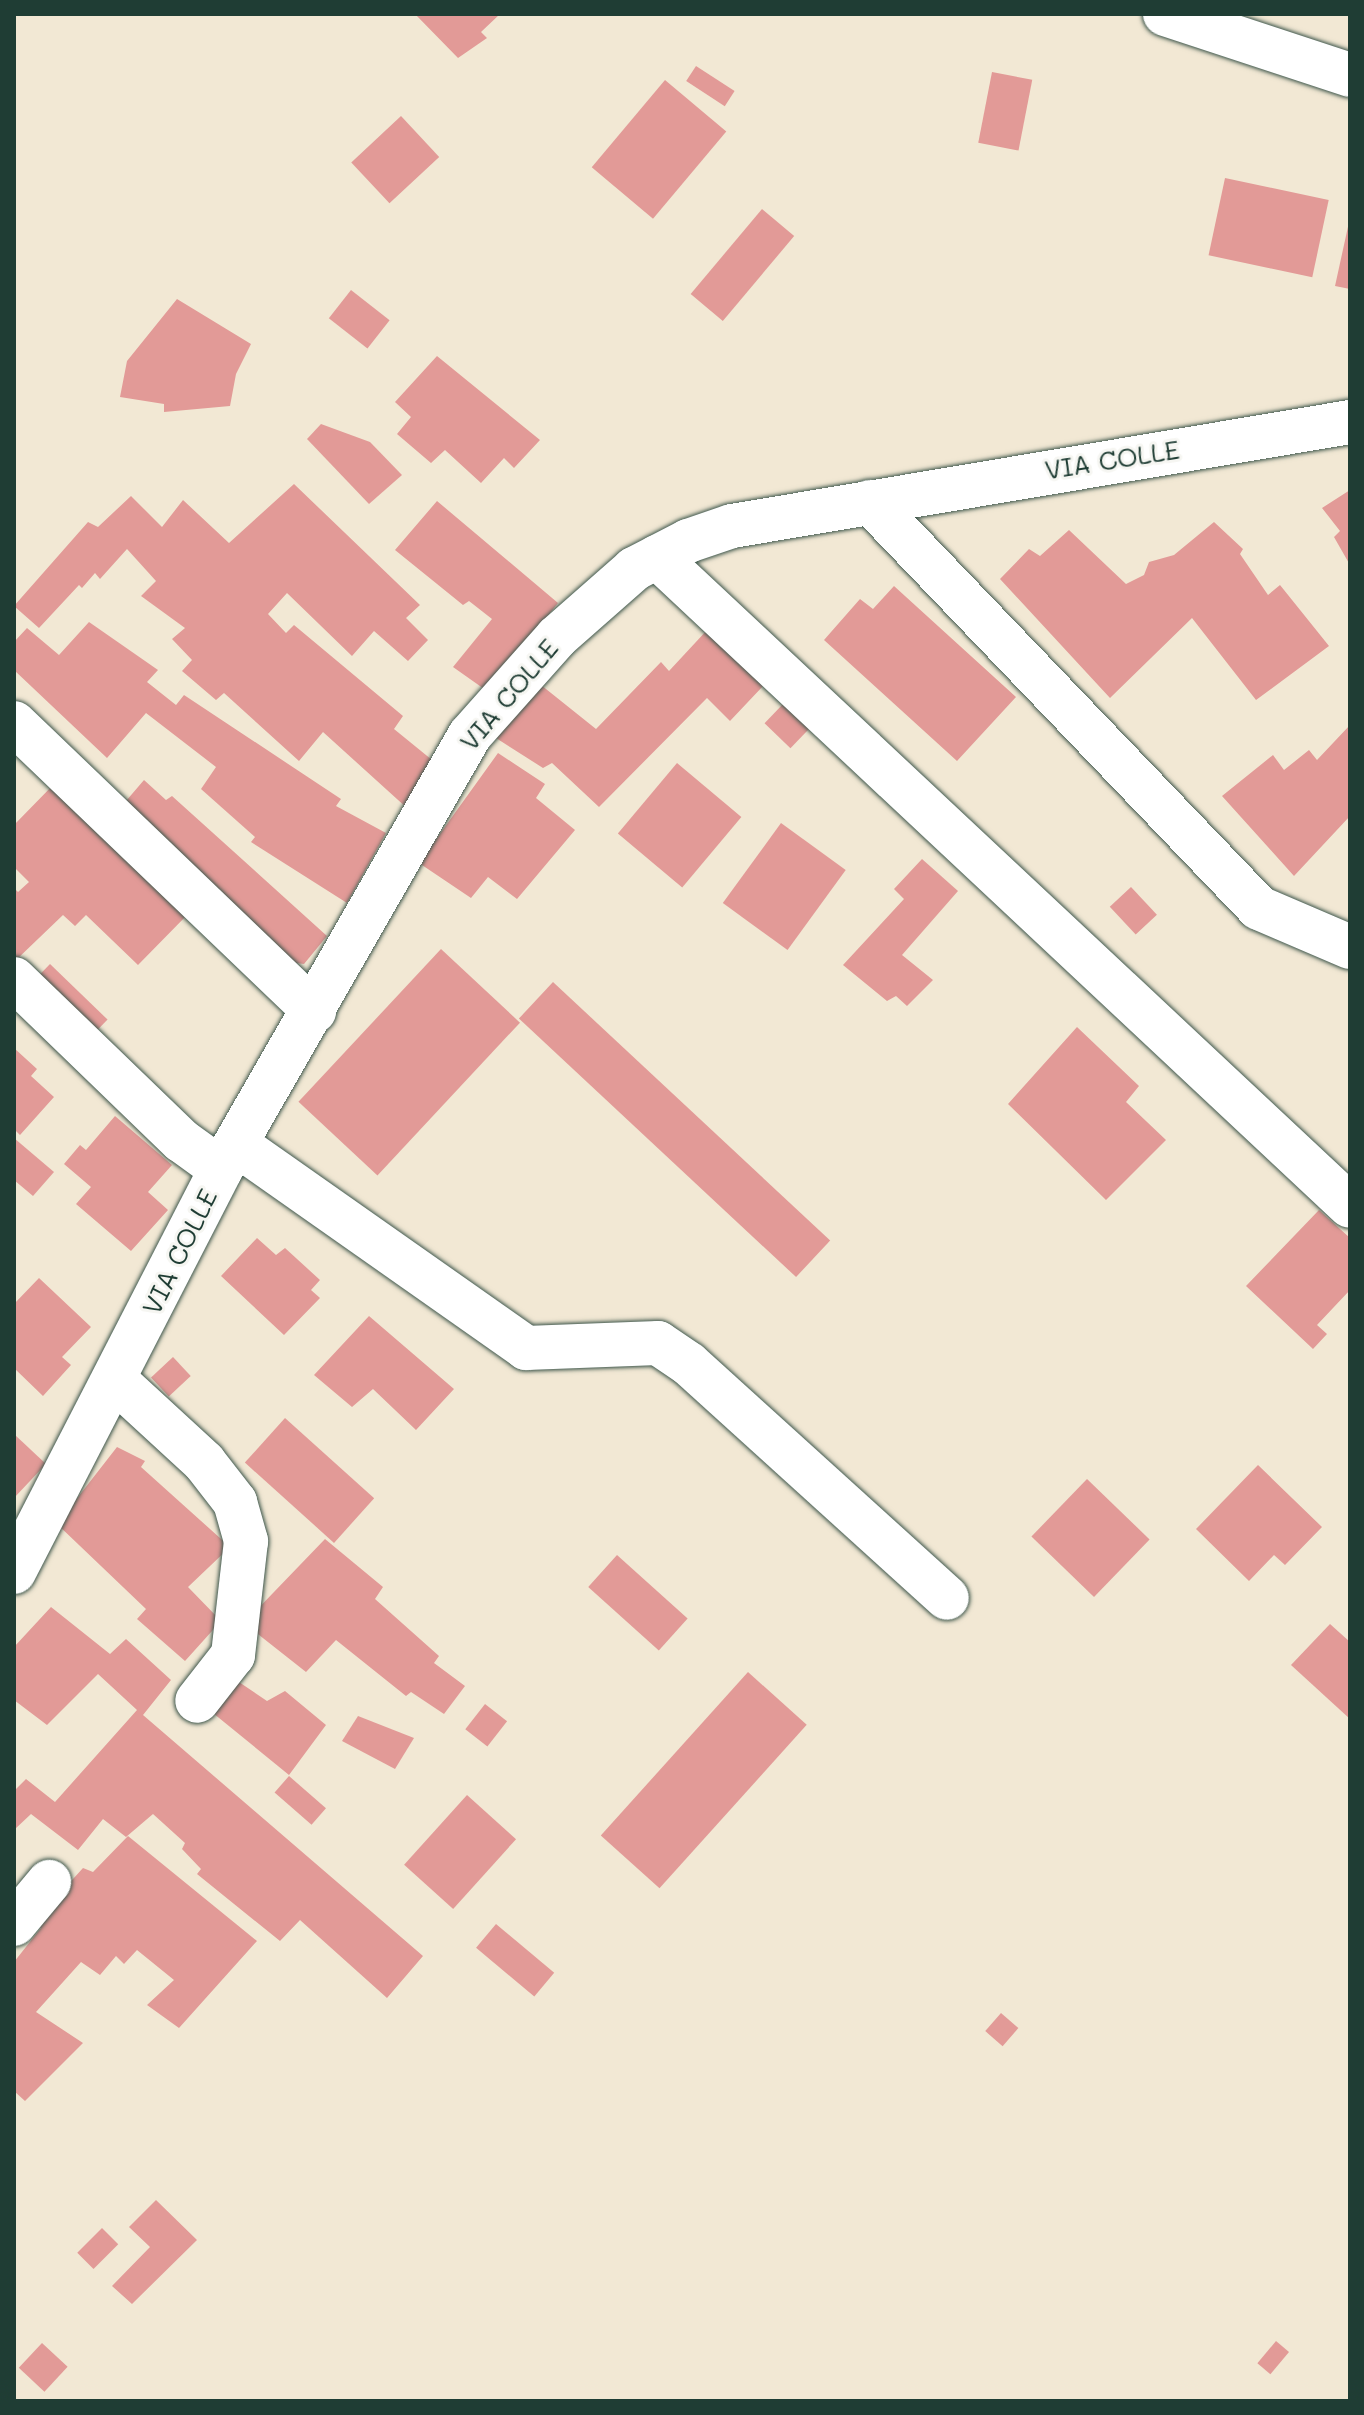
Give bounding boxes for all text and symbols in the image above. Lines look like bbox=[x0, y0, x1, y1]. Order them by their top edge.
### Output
street label: VIA COLLE bbox=[1042, 434, 1182, 486]
street label: VIA COLLE bbox=[453, 633, 565, 757]
street label: VIA COLLE bbox=[136, 1184, 224, 1320]

